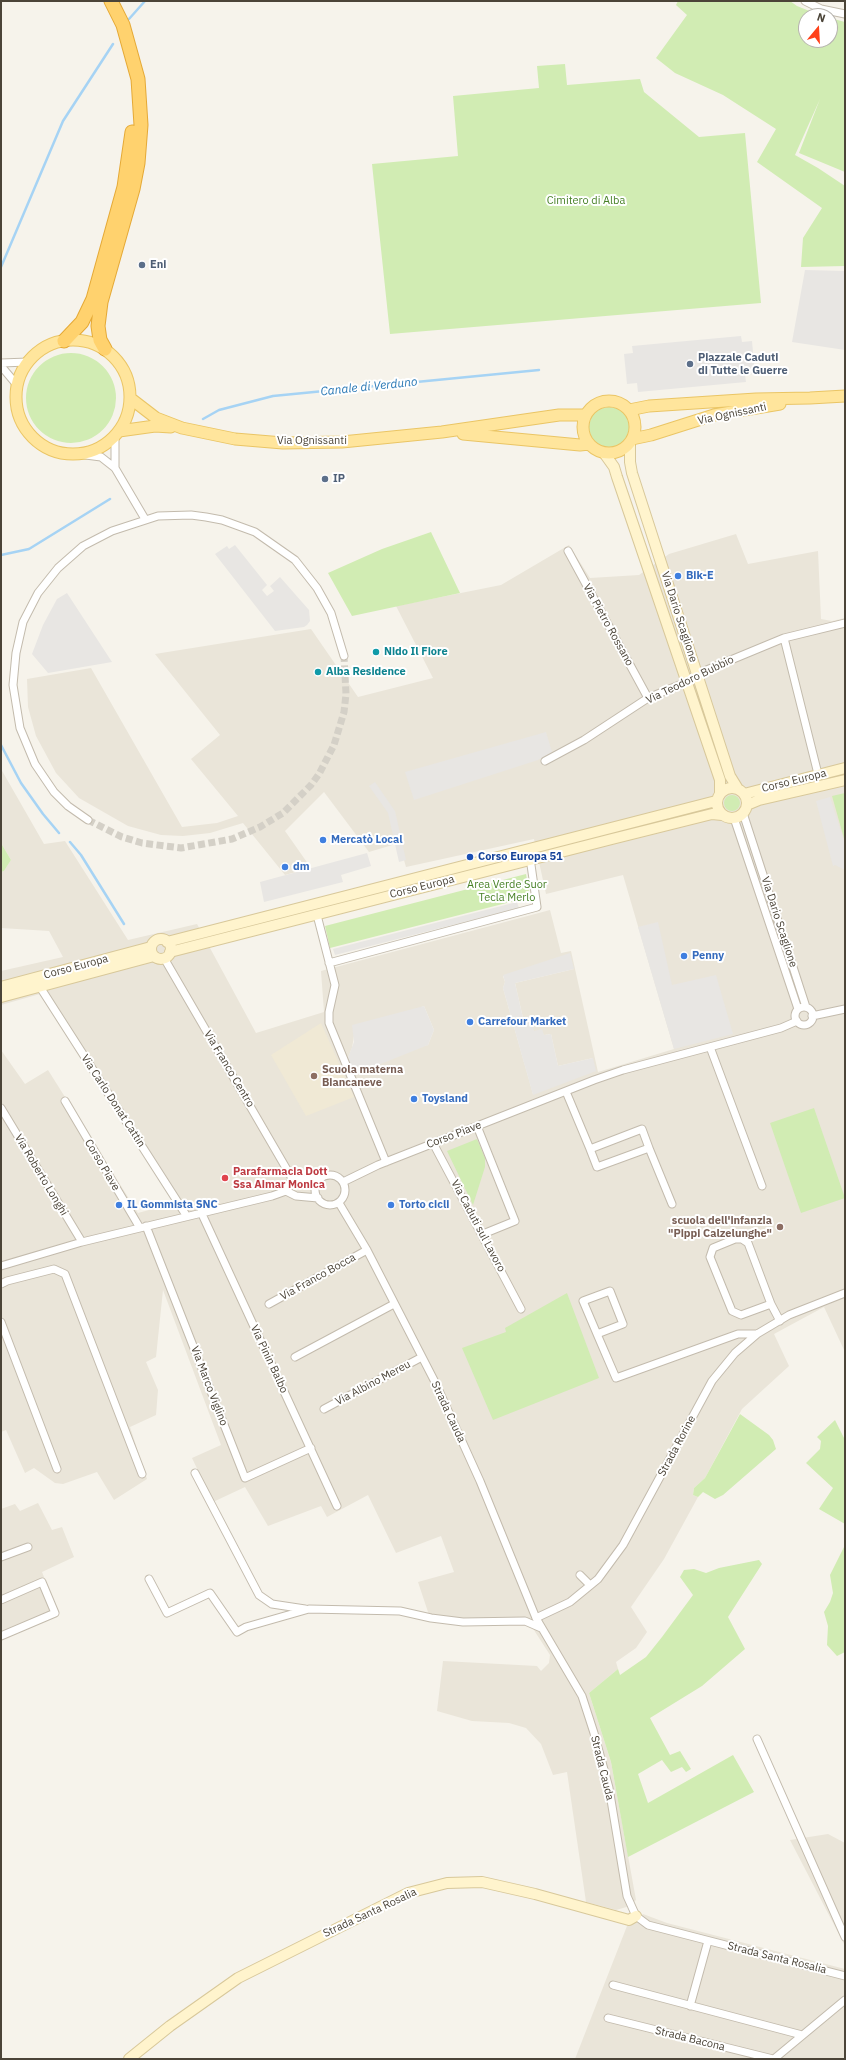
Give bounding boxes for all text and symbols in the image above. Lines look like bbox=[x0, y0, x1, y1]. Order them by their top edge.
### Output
north arrow bbox=[798, 8, 838, 48]
text: N bbox=[815, 10, 827, 25]
park label: Cimitero di Alba bbox=[547, 194, 625, 208]
place label: Eni bbox=[150, 258, 166, 272]
marker: Eni bbox=[137, 260, 147, 270]
place label: Piazzale Caduti di Tutte le Guerre bbox=[698, 351, 788, 377]
marker: Piazzale Caduti di Tutte le Guerre bbox=[685, 359, 695, 369]
water label: Canale di Verduno bbox=[320, 375, 418, 399]
street label: Via Ognissanti bbox=[696, 400, 768, 428]
street label: Via Ognissanti bbox=[277, 434, 347, 448]
place label: IP bbox=[333, 472, 345, 486]
marker: IP bbox=[320, 474, 330, 484]
place label: Bik-E bbox=[686, 569, 714, 583]
street label: Via Dario Scaglione bbox=[658, 570, 700, 664]
marker: Bik-E bbox=[673, 571, 683, 581]
street label: Via Pietro Rossano bbox=[580, 582, 636, 668]
place label: Nido Il Fiore bbox=[384, 645, 448, 659]
marker: Nido Il Fiore bbox=[371, 647, 381, 657]
street label: Via Teodoro Bubbio bbox=[644, 653, 736, 707]
place label: Alba Residence bbox=[326, 665, 406, 679]
marker: Alba Residence bbox=[313, 667, 323, 677]
street label: Corso Europa bbox=[760, 767, 828, 795]
place label: Mercatò Local bbox=[331, 833, 403, 847]
marker: Mercatò Local bbox=[318, 835, 328, 845]
place label: Corso Europa 51 bbox=[478, 850, 563, 864]
marker: Corso Europa 51 bbox=[465, 852, 475, 862]
place label: dm bbox=[293, 860, 310, 874]
marker: dm bbox=[280, 862, 290, 872]
street label: Corso Europa bbox=[388, 873, 456, 901]
street label: Via Dario Scaglione bbox=[758, 875, 800, 969]
park label: Area Verde Suor Tecla Merlo bbox=[467, 878, 547, 904]
place label: Penny bbox=[692, 949, 724, 963]
marker: Penny bbox=[679, 951, 689, 961]
street label: Corso Europa bbox=[42, 952, 110, 982]
place label: Carrefour Market bbox=[478, 1015, 566, 1029]
marker: Carrefour Market bbox=[465, 1017, 475, 1027]
street label: Via Franco Centro bbox=[201, 1028, 257, 1110]
street label: Via Carlo Donat Cattin bbox=[78, 1052, 148, 1150]
place label: Scuola materna Biancaneve bbox=[322, 1063, 403, 1089]
marker: Scuola materna Biancaneve bbox=[309, 1071, 319, 1081]
place label: Toysland bbox=[422, 1092, 468, 1106]
marker: Toysland bbox=[409, 1094, 419, 1104]
street label: Corso Piave bbox=[425, 1118, 483, 1152]
street label: Via Roberto Longhi bbox=[11, 1132, 71, 1218]
street label: Corso Piave bbox=[81, 1137, 123, 1193]
place label: Parafarmacia Dott Ssa Aimar Monica bbox=[233, 1165, 327, 1191]
marker: Parafarmacia Dott Ssa Aimar Monica bbox=[220, 1173, 230, 1183]
street label: Via Caduti sul Lavoro bbox=[448, 1178, 508, 1274]
place label: IL Gommista SNC bbox=[127, 1198, 218, 1212]
place label: Torto cicli bbox=[399, 1198, 449, 1212]
marker: IL Gommista SNC bbox=[114, 1200, 124, 1210]
marker: Torto cicli bbox=[386, 1200, 396, 1210]
place label: scuola dell'infanzia "Pippi Calzelunghe" bbox=[668, 1214, 772, 1240]
marker: scuola dell'infanzia "Pippi Calzelunghe" bbox=[775, 1222, 785, 1232]
street label: Via Franco Bocca bbox=[278, 1251, 358, 1303]
street label: Via Pinin Balbo bbox=[247, 1323, 291, 1395]
street label: Via Marco Viglino bbox=[188, 1344, 230, 1428]
street label: Via Albino Mereu bbox=[333, 1358, 413, 1408]
street label: Strada Cauda bbox=[428, 1379, 468, 1445]
street label: Strada Rorine bbox=[655, 1413, 699, 1479]
street label: Strada Cauda bbox=[588, 1734, 616, 1802]
street label: Strada Santa Rosalia bbox=[321, 1886, 419, 1940]
street label: Strada Santa Rosalia bbox=[726, 1939, 828, 1977]
street label: Strada Bacona bbox=[654, 2024, 726, 2054]

